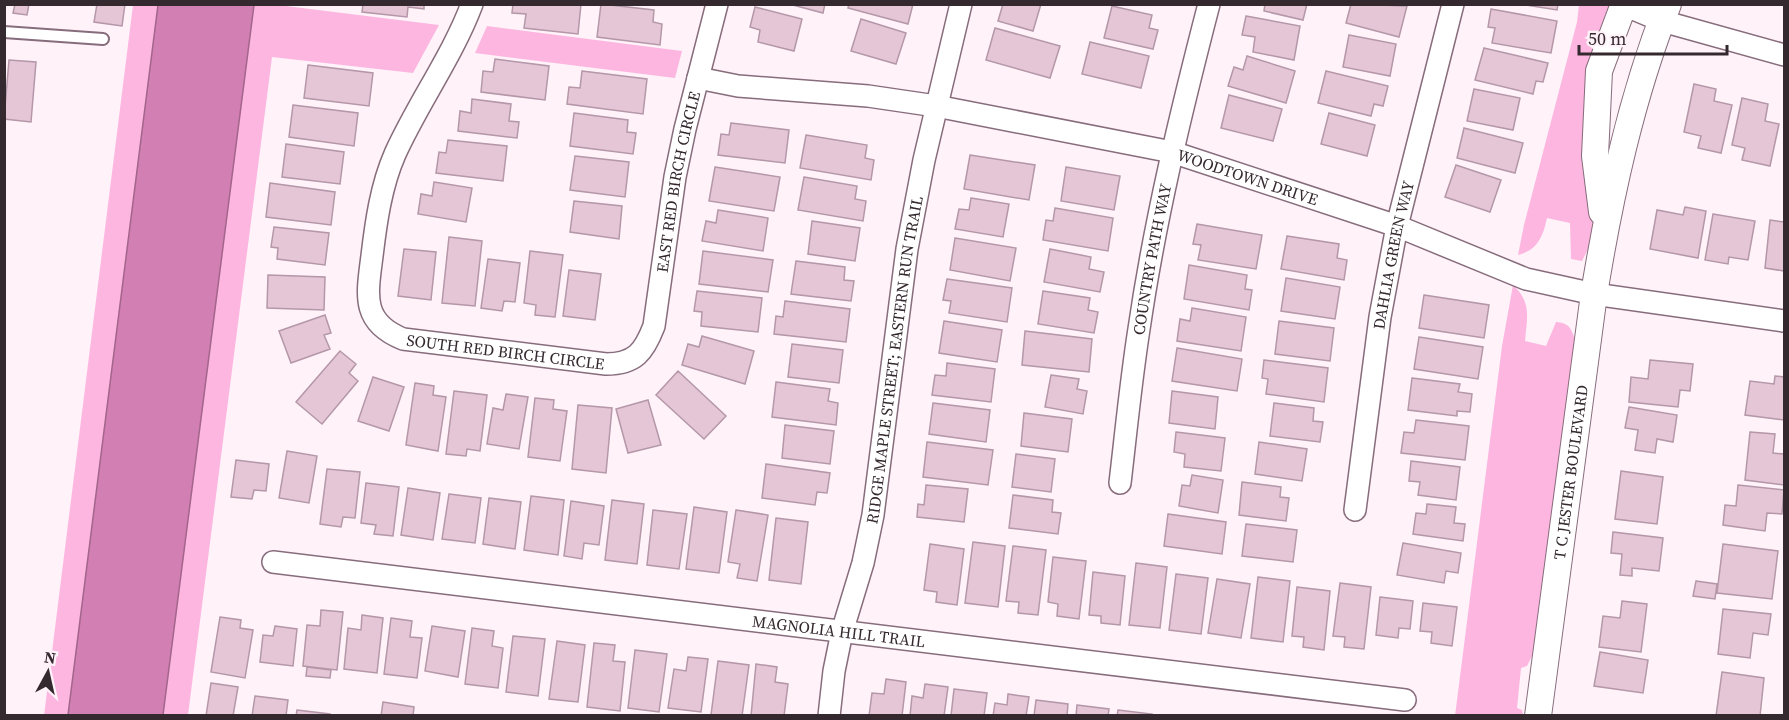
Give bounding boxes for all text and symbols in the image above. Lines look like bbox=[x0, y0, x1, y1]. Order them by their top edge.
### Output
scale bar bbox=[1579, 18, 1728, 56]
text: 50 m bbox=[1588, 26, 1626, 51]
street label: EAST RED BIRCH CIRCLE bbox=[651, 89, 705, 274]
street label: WOODTOWN DRIVE bbox=[1174, 143, 1321, 210]
street label: DAHLIA GREEN WAY bbox=[1368, 178, 1419, 331]
street label: COUNTRY PATH WAY bbox=[1127, 181, 1176, 337]
street label: RIDGE MAPLE STREET; EASTERN RUN TRAIL bbox=[860, 194, 928, 526]
street label: SOUTH RED BIRCH CIRCLE bbox=[405, 329, 606, 375]
street label: T C JESTER BOULEVARD bbox=[1548, 383, 1593, 561]
street label: MAGNOLIA HILL TRAIL bbox=[751, 610, 927, 652]
north arrow bbox=[18, 642, 78, 702]
text: N bbox=[43, 645, 58, 669]

